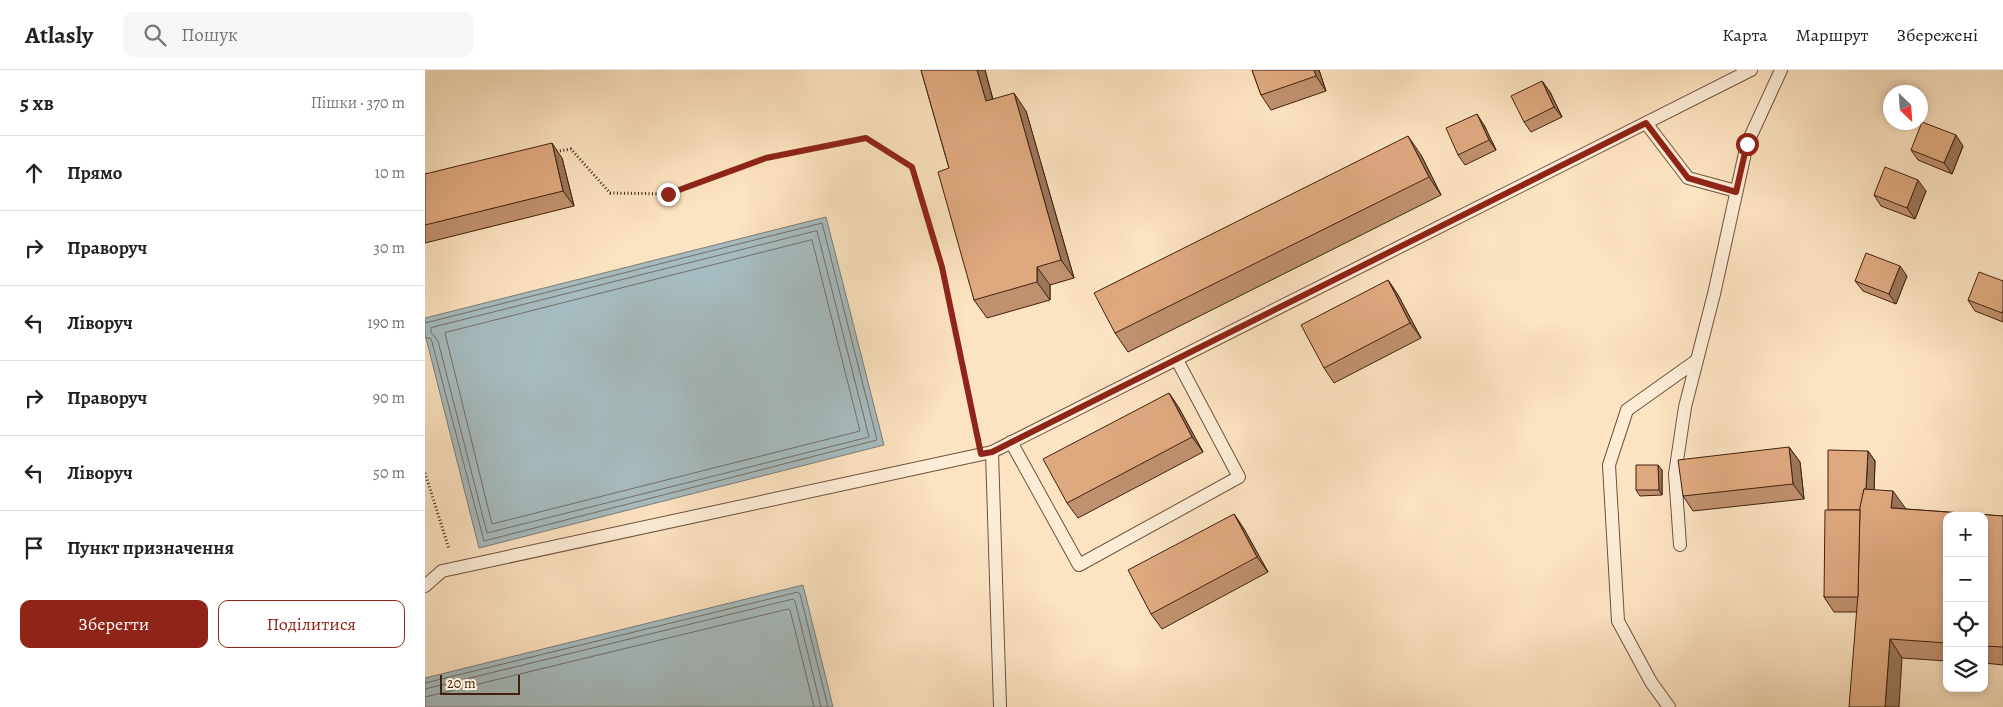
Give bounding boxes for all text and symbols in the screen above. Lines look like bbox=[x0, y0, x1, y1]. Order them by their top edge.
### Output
search box bbox=[123, 12, 473, 57]
text: Atlasly bbox=[25, 19, 93, 51]
icon: search bbox=[141, 21, 169, 49]
text: Пошук bbox=[181, 22, 238, 48]
text: Карта bbox=[1722, 23, 1768, 47]
text: Маршрут bbox=[1796, 23, 1869, 47]
text: Збережені bbox=[1897, 23, 1978, 47]
north arrow bbox=[1883, 85, 1928, 130]
text: 5 хв bbox=[20, 89, 54, 117]
text: Пішки · 370 m bbox=[311, 92, 405, 114]
route start bbox=[1736, 133, 1759, 156]
icon: ahead bbox=[20, 159, 48, 187]
text: Прямо bbox=[67, 160, 122, 186]
text: 10 m bbox=[375, 162, 405, 184]
route end bbox=[657, 183, 680, 206]
icon: right bbox=[20, 234, 48, 262]
text: Праворуч bbox=[67, 235, 147, 261]
text: 30 m bbox=[373, 237, 405, 259]
icon: left bbox=[20, 309, 48, 337]
text: Ліворуч bbox=[67, 310, 133, 336]
text: 190 m bbox=[367, 312, 405, 334]
icon: right bbox=[20, 384, 48, 412]
text: Праворуч bbox=[67, 385, 147, 411]
text: 90 m bbox=[373, 387, 405, 409]
icon: left bbox=[20, 459, 48, 487]
text: Ліворуч bbox=[67, 460, 133, 486]
text: 50 m bbox=[373, 462, 405, 484]
map controls bbox=[1943, 512, 1988, 692]
button: + bbox=[1943, 512, 1988, 557]
icon: arrive bbox=[20, 534, 48, 562]
text: Пункт призначення bbox=[67, 535, 234, 561]
button: − bbox=[1943, 557, 1988, 602]
button: Зберегти bbox=[20, 600, 208, 648]
button: Поділитися bbox=[218, 600, 405, 648]
button: locate bbox=[1943, 602, 1988, 647]
button: layers bbox=[1943, 647, 1988, 692]
scale bar bbox=[440, 672, 520, 695]
text: 20 m bbox=[447, 674, 476, 693]

